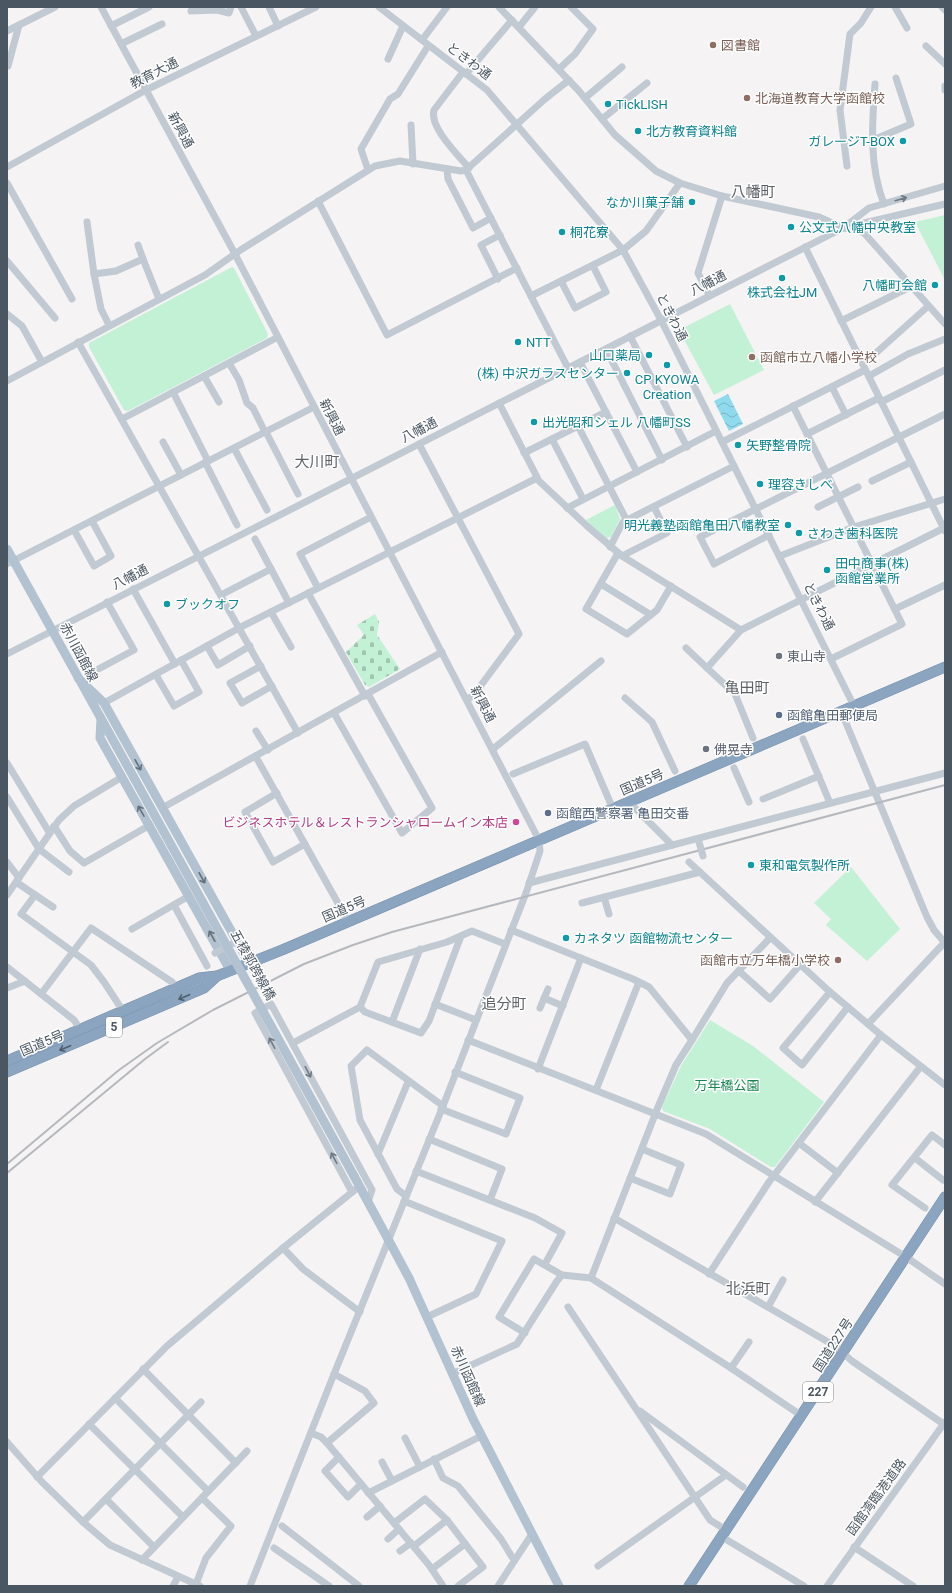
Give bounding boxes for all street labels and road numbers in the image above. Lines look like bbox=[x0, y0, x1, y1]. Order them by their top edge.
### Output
street label: ときわ通 bbox=[444, 39, 494, 83]
street label: 教育大通 bbox=[127, 55, 181, 91]
street label: 新興通 bbox=[165, 109, 197, 151]
street label: 八幡通 bbox=[687, 267, 729, 299]
street label: ときわ通 bbox=[654, 290, 690, 344]
street label: 新興通 bbox=[316, 396, 348, 438]
street label: 八幡通 bbox=[398, 414, 440, 446]
street label: 八幡通 bbox=[109, 561, 151, 593]
street label: ときわ通 bbox=[801, 579, 837, 633]
street label: 赤川函館線 bbox=[57, 620, 101, 684]
street label: 新興通 bbox=[467, 683, 499, 725]
street label: 国道5号 bbox=[618, 766, 666, 798]
street label: 国道5号 bbox=[320, 893, 368, 925]
street label: 五稜郭跨線橋 bbox=[228, 927, 278, 1003]
road number: 5 bbox=[106, 1017, 122, 1037]
street label: 国道5号 bbox=[18, 1027, 66, 1059]
street label: 国道227号 bbox=[810, 1315, 856, 1375]
street label: 赤川函館線 bbox=[448, 1343, 488, 1409]
road number: 227 bbox=[803, 1382, 833, 1402]
street label: 函館湾臨港道路 bbox=[843, 1456, 909, 1538]

